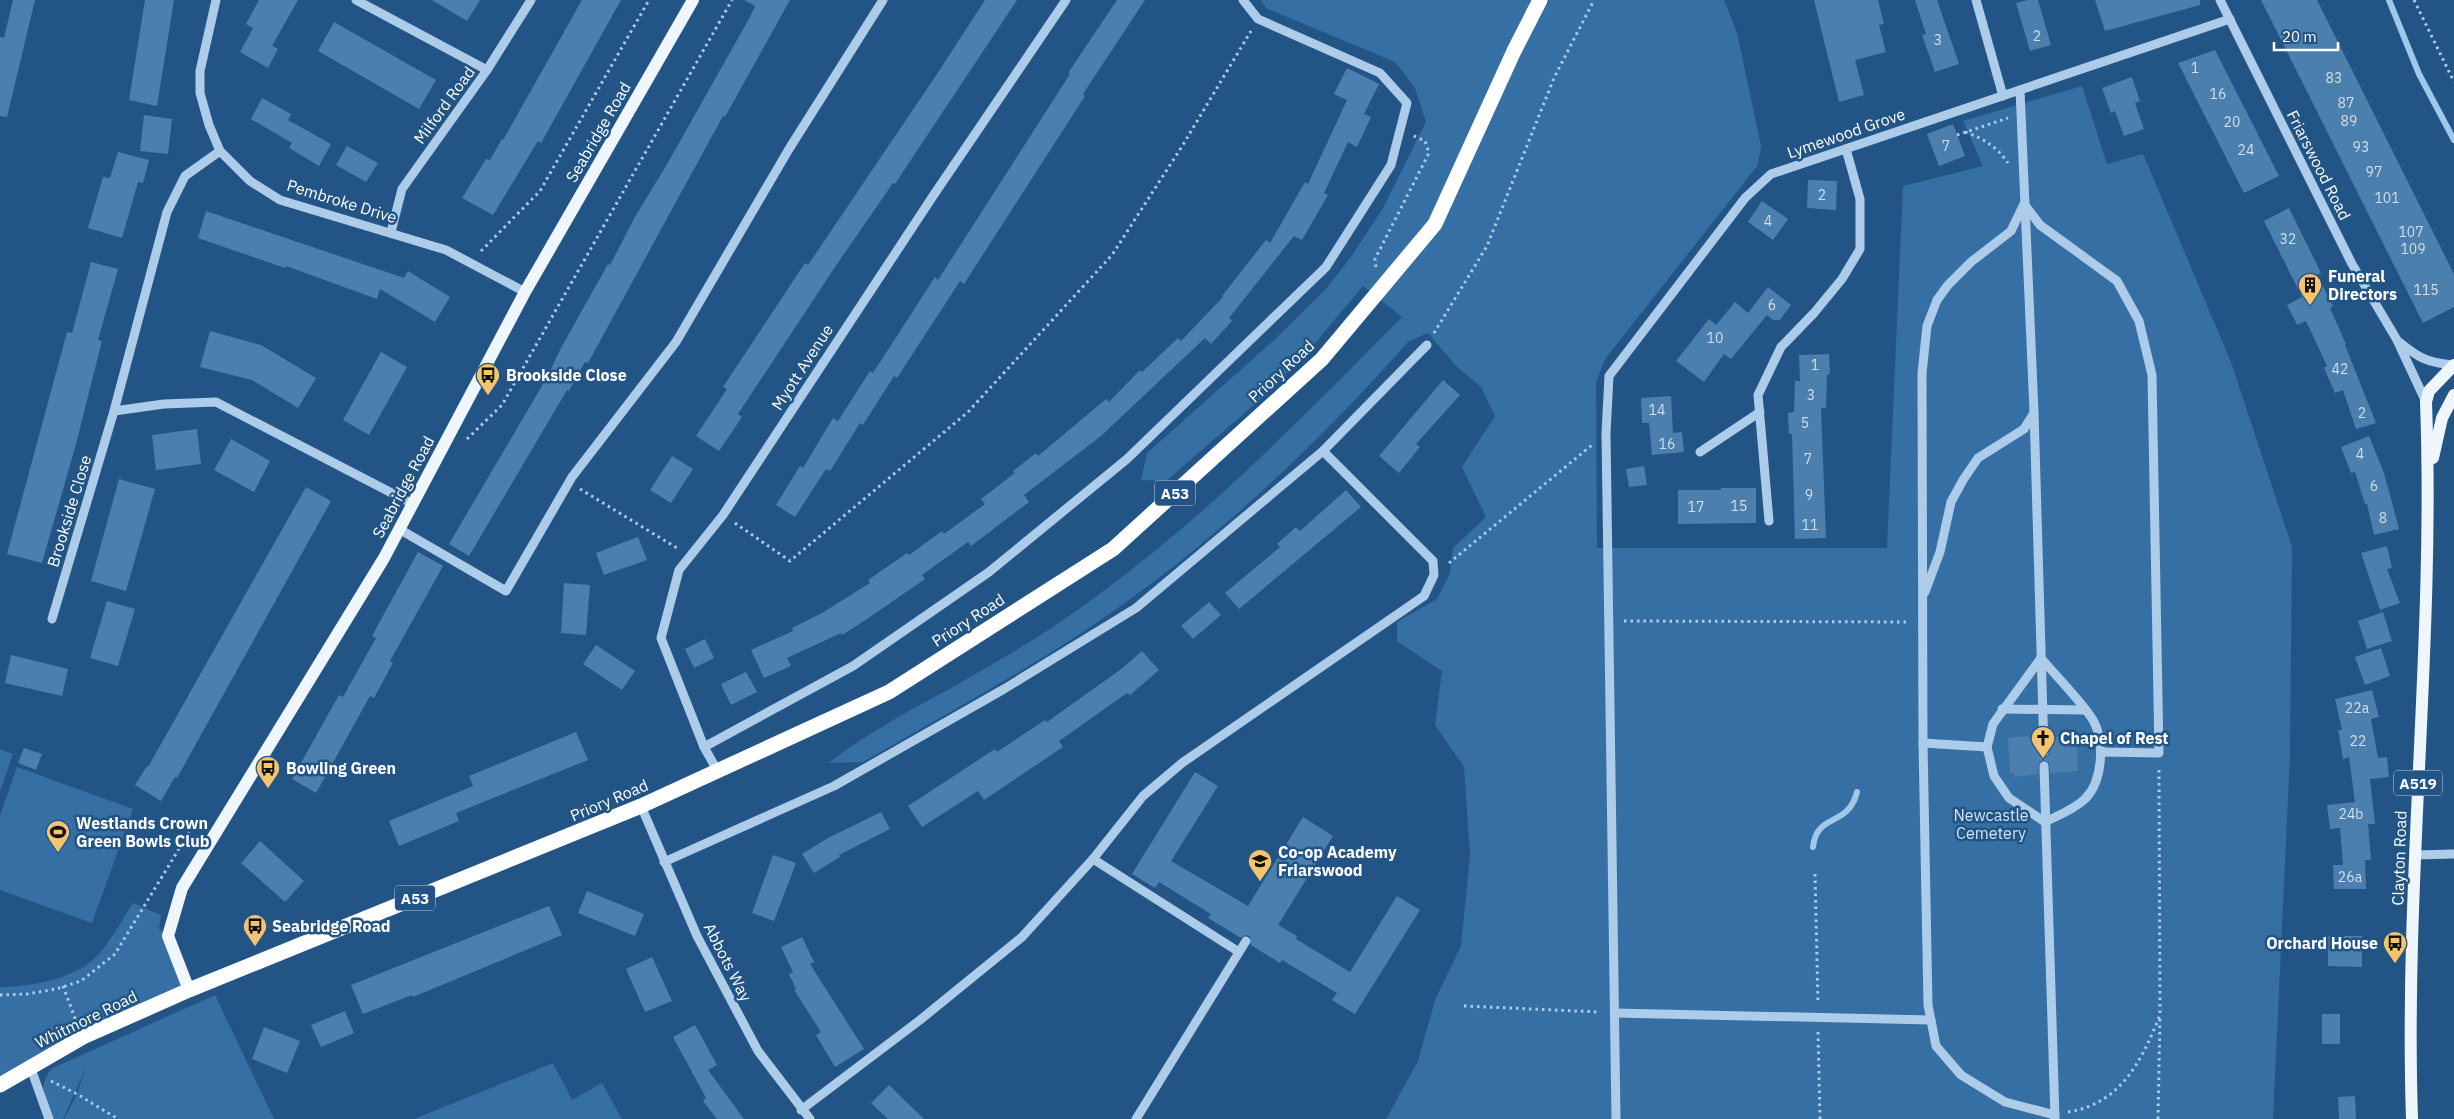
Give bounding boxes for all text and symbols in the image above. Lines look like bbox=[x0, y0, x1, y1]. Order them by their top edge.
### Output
scale bar bbox=[2274, 20, 2338, 52]
house number: 2 bbox=[2033, 27, 2041, 45]
text: 20 m bbox=[2282, 27, 2317, 46]
house number: 3 bbox=[1934, 31, 1942, 49]
house number: 1 bbox=[2191, 59, 2199, 77]
street label: Milford Road bbox=[409, 62, 479, 148]
house number: 83 bbox=[2326, 69, 2342, 87]
street label: Seabridge Road bbox=[561, 78, 635, 186]
house number: 16 bbox=[2210, 85, 2226, 103]
house number: 87 bbox=[2338, 94, 2354, 112]
street label: Lymewood Grove bbox=[1784, 103, 1908, 163]
street label: Friarswood Road bbox=[2283, 107, 2355, 223]
house number: 89 bbox=[2341, 112, 2357, 130]
house number: 20 bbox=[2224, 113, 2240, 131]
house number: 7 bbox=[1942, 137, 1950, 155]
house number: 93 bbox=[2353, 138, 2369, 156]
house number: 24 bbox=[2238, 141, 2254, 159]
house number: 97 bbox=[2366, 163, 2382, 181]
street label: Pembroke Drive bbox=[285, 175, 400, 227]
house number: 2 bbox=[1818, 186, 1826, 204]
house number: 101 bbox=[2374, 189, 2400, 207]
house number: 4 bbox=[1764, 212, 1772, 230]
house number: 107 bbox=[2398, 223, 2424, 241]
house number: 32 bbox=[2280, 230, 2296, 248]
house number: 109 bbox=[2400, 240, 2426, 258]
place label: Funeral Directors bbox=[2328, 266, 2397, 304]
building icon: Funeral Directors bbox=[2297, 272, 2323, 306]
house number: 115 bbox=[2413, 281, 2439, 299]
house number: 6 bbox=[1768, 296, 1776, 314]
street label: Myott Avenue bbox=[767, 320, 837, 414]
house number: 10 bbox=[1707, 329, 1723, 347]
street label: Priory Road bbox=[1244, 335, 1318, 407]
house number: 1 bbox=[1811, 356, 1819, 374]
house number: 42 bbox=[2332, 360, 2348, 378]
bus stop icon: Brookside Close bbox=[475, 362, 501, 396]
place label: Brookside Close bbox=[506, 365, 627, 385]
house number: 3 bbox=[1807, 386, 1815, 404]
house number: 14 bbox=[1649, 401, 1665, 419]
house number: 2 bbox=[2358, 404, 2366, 422]
house number: 5 bbox=[1801, 414, 1809, 432]
street label: Seabridge Road bbox=[368, 433, 438, 541]
house number: 16 bbox=[1659, 435, 1675, 453]
house number: 4 bbox=[2356, 445, 2364, 463]
house number: 7 bbox=[1804, 450, 1812, 468]
street label: Brookside Close bbox=[42, 452, 96, 569]
house number: 6 bbox=[2370, 477, 2378, 495]
road number: A53 bbox=[1155, 480, 1195, 506]
house number: 9 bbox=[1805, 486, 1813, 504]
house number: 15 bbox=[1731, 497, 1747, 515]
house number: 17 bbox=[1688, 498, 1704, 516]
house number: 8 bbox=[2379, 509, 2387, 527]
house number: 11 bbox=[1802, 516, 1818, 534]
street label: Priory Road bbox=[928, 589, 1008, 651]
house number: 22a bbox=[2345, 699, 2370, 717]
church icon: Chapel of Rest bbox=[2030, 725, 2056, 759]
place label: Chapel of Rest bbox=[2060, 728, 2168, 748]
house number: 22 bbox=[2350, 732, 2366, 750]
bus stop icon: Bowling Green bbox=[255, 755, 281, 789]
place label: Bowling Green bbox=[286, 758, 396, 778]
road number: A519 bbox=[2394, 770, 2442, 796]
street label: Priory Road bbox=[567, 775, 651, 825]
park label: Newcastle Cemetery bbox=[1953, 805, 2029, 843]
house number: 24b bbox=[2339, 805, 2363, 823]
street label: Clayton Road bbox=[2387, 810, 2411, 906]
place label: Westlands Crown Green Bowls Club bbox=[76, 813, 210, 851]
sports icon: Westlands Crown Green Bowls Club bbox=[45, 819, 71, 853]
place label: Co-op Academy Friarswood bbox=[1278, 842, 1397, 880]
school or university icon: Co-op Academy Friarswood bbox=[1247, 848, 1273, 882]
house number: 26a bbox=[2338, 868, 2363, 886]
road number: A53 bbox=[395, 886, 435, 910]
bus stop icon: Seabridge Road bbox=[242, 913, 268, 947]
place label: Seabridge Road bbox=[272, 916, 390, 936]
street label: Abbots Way bbox=[700, 919, 756, 1005]
bus stop icon: Orchard House bbox=[2382, 930, 2408, 964]
place label: Orchard House bbox=[2266, 933, 2378, 953]
street label: Whitmore Road bbox=[32, 986, 140, 1052]

